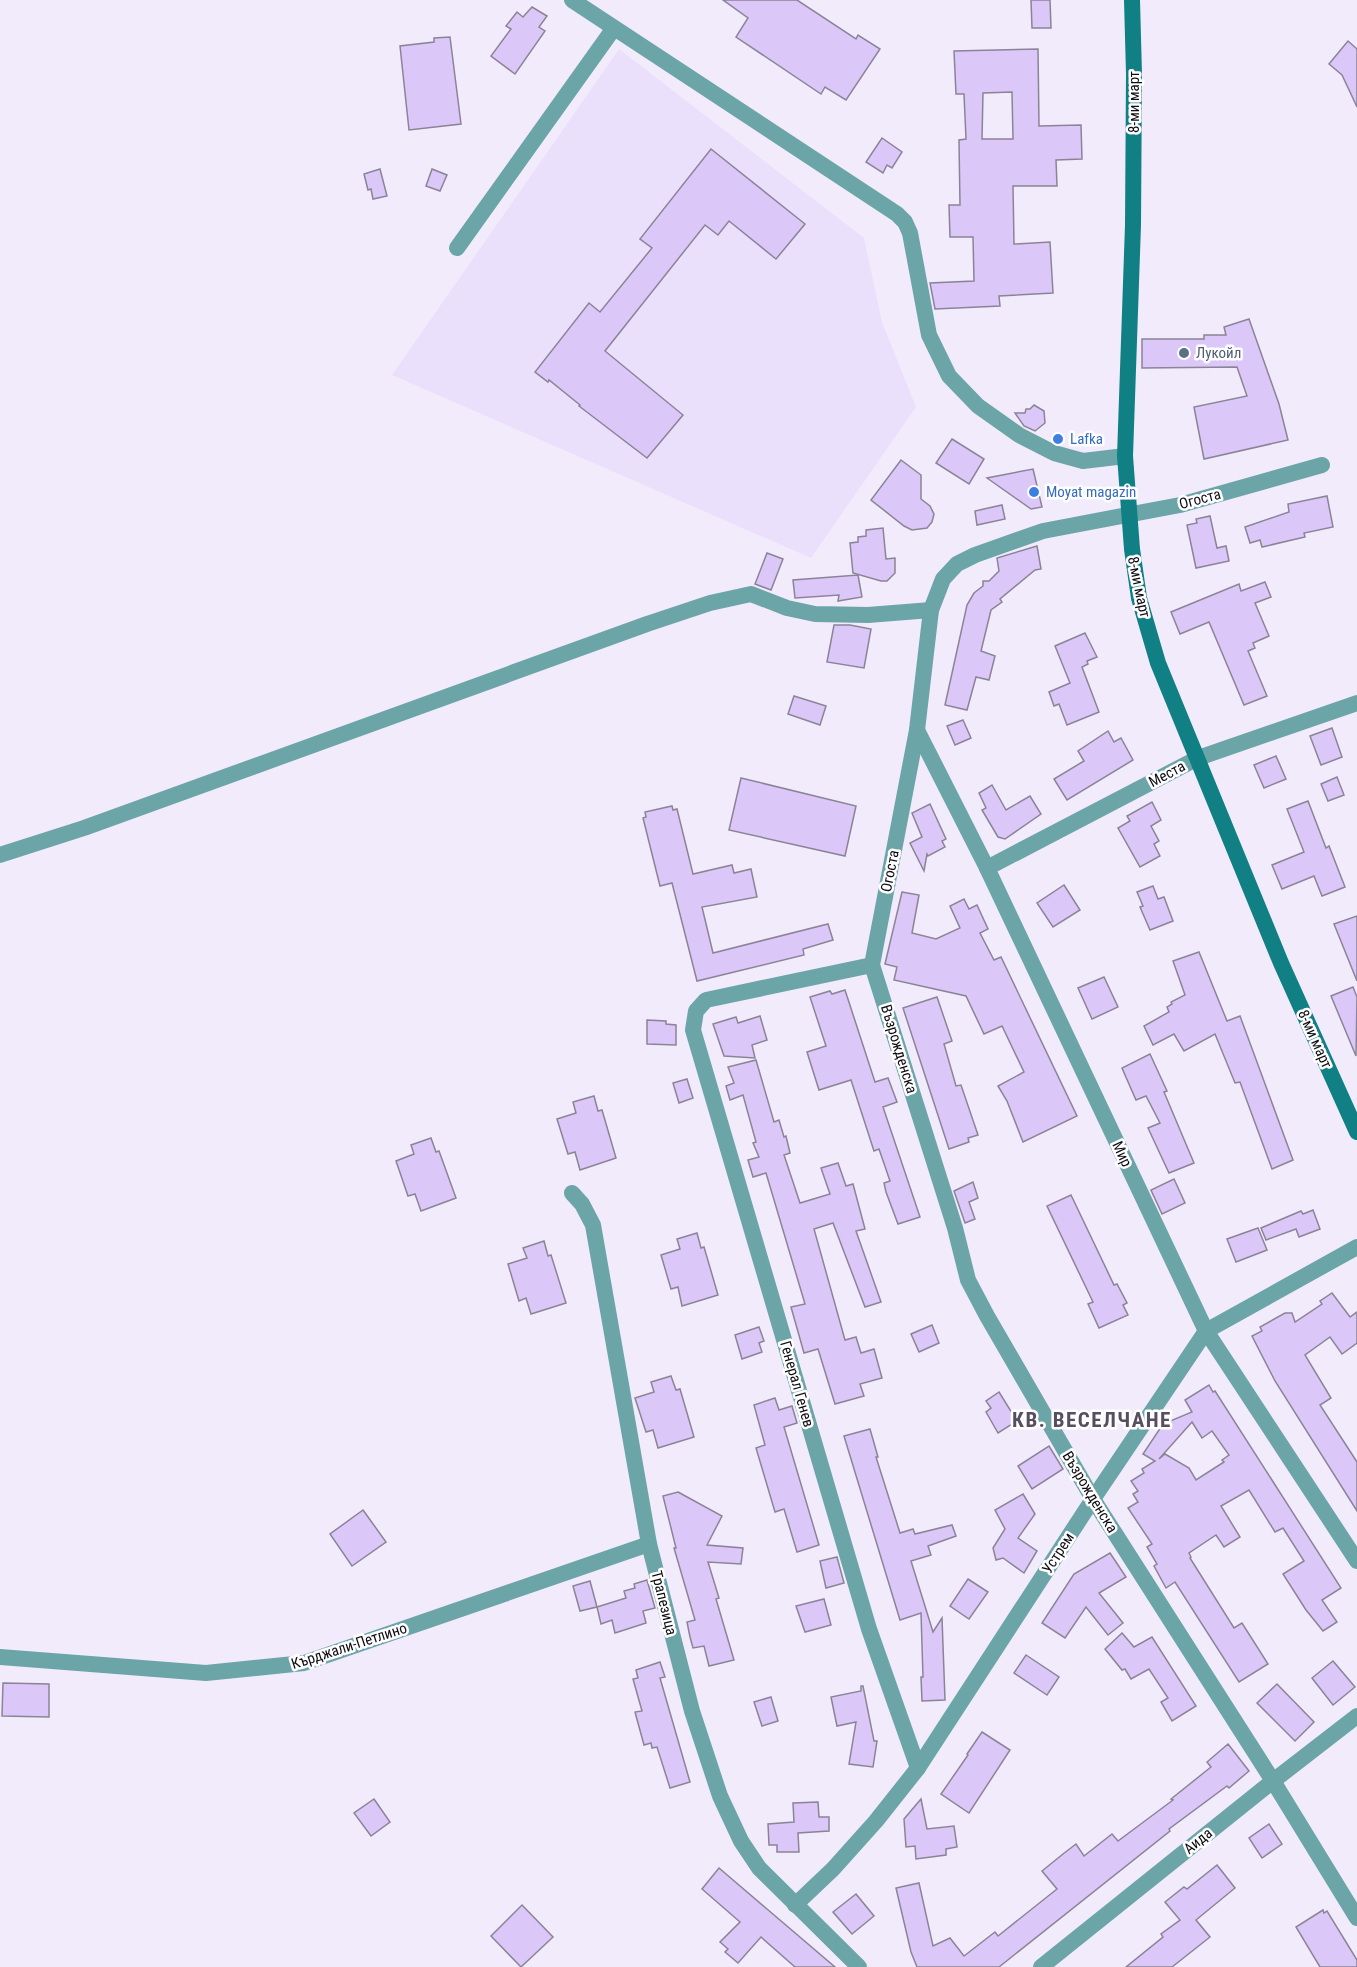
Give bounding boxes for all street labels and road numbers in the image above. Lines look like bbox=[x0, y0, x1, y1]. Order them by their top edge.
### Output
street label: 8-ми март bbox=[1125, 71, 1143, 133]
street label: Огоста bbox=[1177, 485, 1223, 513]
street label: 8-ми март bbox=[1124, 555, 1154, 619]
street label: Места bbox=[1146, 757, 1188, 791]
street label: Огоста bbox=[877, 848, 903, 894]
street label: Възрожденска bbox=[877, 1003, 921, 1095]
street label: 8-ми март bbox=[1294, 1007, 1336, 1071]
street label: Мир bbox=[1108, 1138, 1136, 1170]
street label: Генерал Генев bbox=[776, 1339, 818, 1429]
street label: Възрожденска bbox=[1059, 1448, 1121, 1536]
street label: Устрем bbox=[1038, 1529, 1078, 1577]
street label: Трапезица bbox=[647, 1569, 681, 1637]
street label: Кърджали-Петлино bbox=[289, 1619, 409, 1673]
street label: Аида bbox=[1180, 1824, 1216, 1858]

